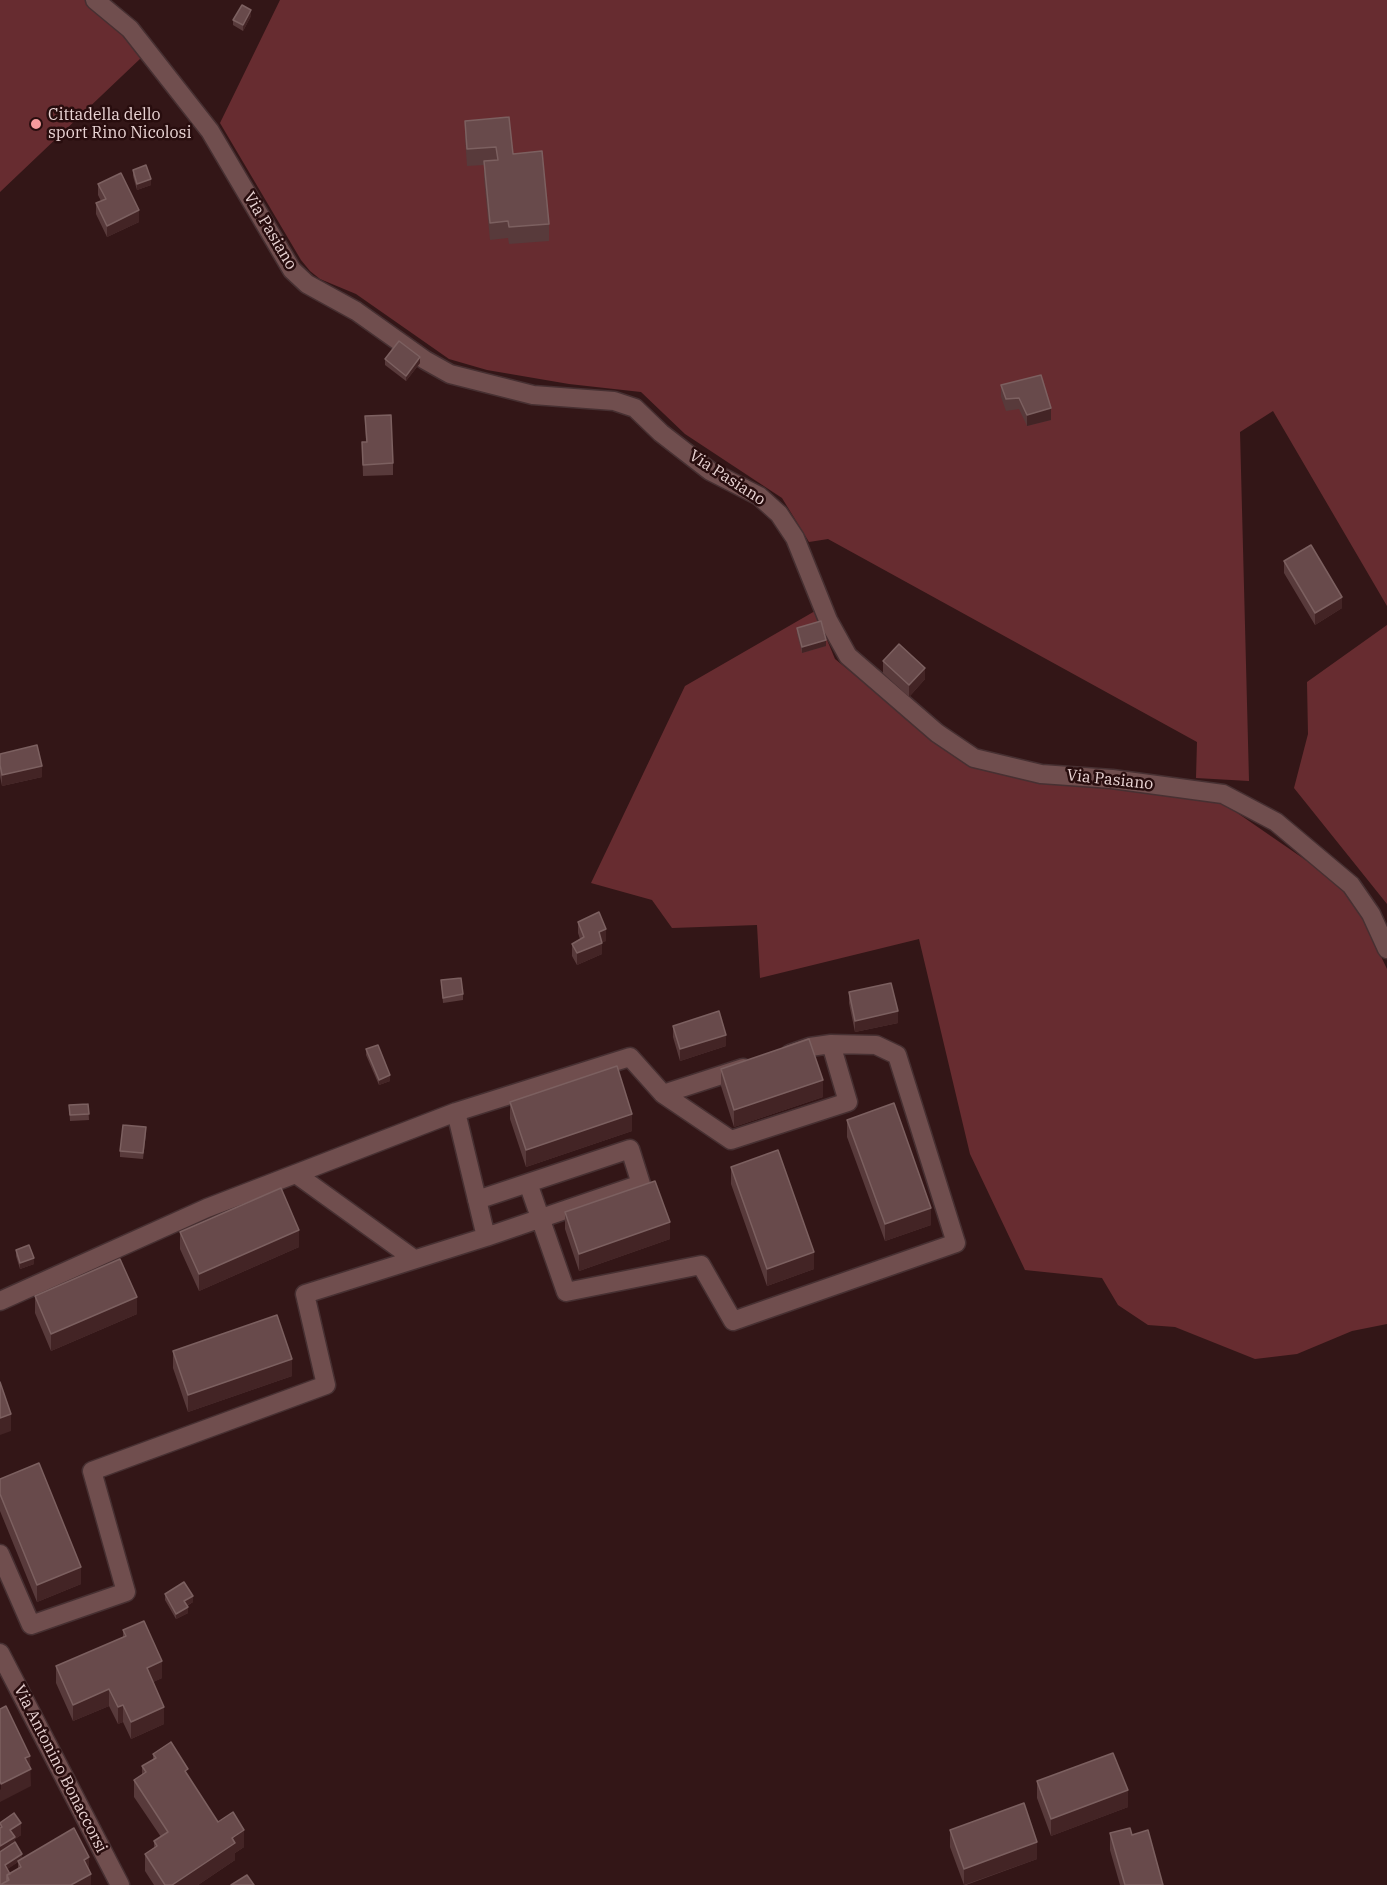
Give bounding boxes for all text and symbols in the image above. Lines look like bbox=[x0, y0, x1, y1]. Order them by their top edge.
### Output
place label: Cittadella dello sport Rino Nicolosi bbox=[48, 105, 191, 143]
marker: Cittadella dello sport Rino Nicolosi bbox=[29, 117, 43, 131]
street label: Via Pasiano bbox=[239, 189, 301, 273]
street label: Via Pasiano bbox=[685, 446, 769, 510]
street label: Via Pasiano bbox=[1066, 766, 1154, 794]
street label: Via Antonino Bonaccorsi bbox=[9, 1682, 111, 1856]

